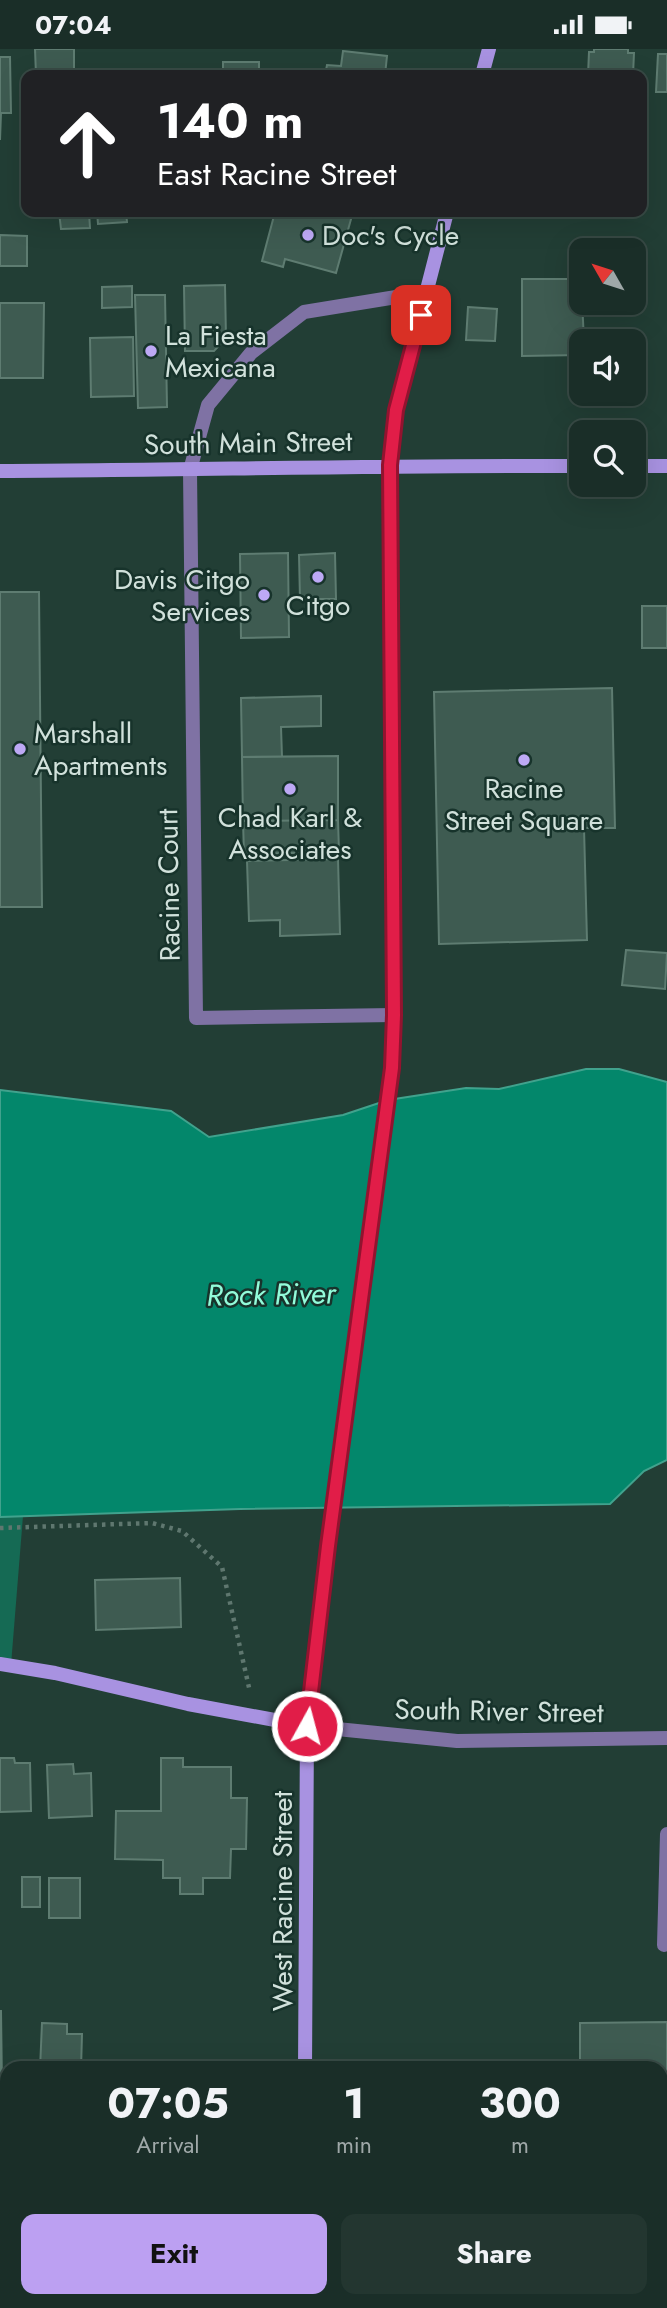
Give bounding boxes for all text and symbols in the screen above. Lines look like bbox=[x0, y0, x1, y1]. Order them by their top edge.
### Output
text: 07:04 bbox=[35, 6, 112, 44]
text: 140 m bbox=[157, 86, 303, 156]
icon: ahead bbox=[42, 98, 133, 189]
text: East Racine Street bbox=[157, 151, 396, 197]
place label: Doc's Cycle bbox=[322, 215, 459, 256]
marker: Doc's Cycle bbox=[300, 227, 316, 243]
north arrow bbox=[569, 238, 646, 315]
map controls bbox=[569, 238, 646, 497]
pin bbox=[391, 285, 451, 345]
icon: arrive bbox=[402, 296, 440, 334]
place label: La Fiesta Mexicana bbox=[165, 315, 276, 388]
button: sound bbox=[569, 329, 646, 406]
marker: La Fiesta Mexicana bbox=[143, 343, 159, 359]
button: search bbox=[569, 420, 646, 497]
street label: South Main Street bbox=[143, 421, 353, 465]
place label: Davis Citgo Services bbox=[114, 559, 250, 632]
marker: Citgo bbox=[310, 569, 326, 585]
place label: Citgo bbox=[286, 585, 350, 626]
marker: Davis Citgo Services bbox=[256, 587, 272, 603]
place label: Marshall Apartments bbox=[34, 713, 167, 786]
marker: Marshall Apartments bbox=[12, 741, 28, 757]
marker: Racine Street Square bbox=[516, 752, 532, 768]
place label: Racine Street Square bbox=[445, 768, 603, 841]
marker: Chad Karl & Associates bbox=[282, 781, 298, 797]
place label: Chad Karl & Associates bbox=[218, 797, 362, 870]
street label: Racine Court bbox=[147, 808, 191, 962]
water label: Rock River bbox=[206, 1271, 338, 1317]
position arrow bbox=[270, 1689, 344, 1763]
street label: South River Street bbox=[394, 1689, 604, 1733]
street label: West Racine Street bbox=[262, 1791, 303, 2011]
text: 07:05 bbox=[107, 2073, 229, 2134]
text: 1 bbox=[343, 2073, 365, 2134]
text: 300 bbox=[479, 2073, 561, 2134]
text: Arrival bbox=[136, 2128, 200, 2162]
text: min bbox=[336, 2128, 372, 2162]
text: m bbox=[511, 2128, 529, 2162]
button: Exit bbox=[21, 2214, 327, 2294]
button: Share bbox=[341, 2214, 647, 2294]

